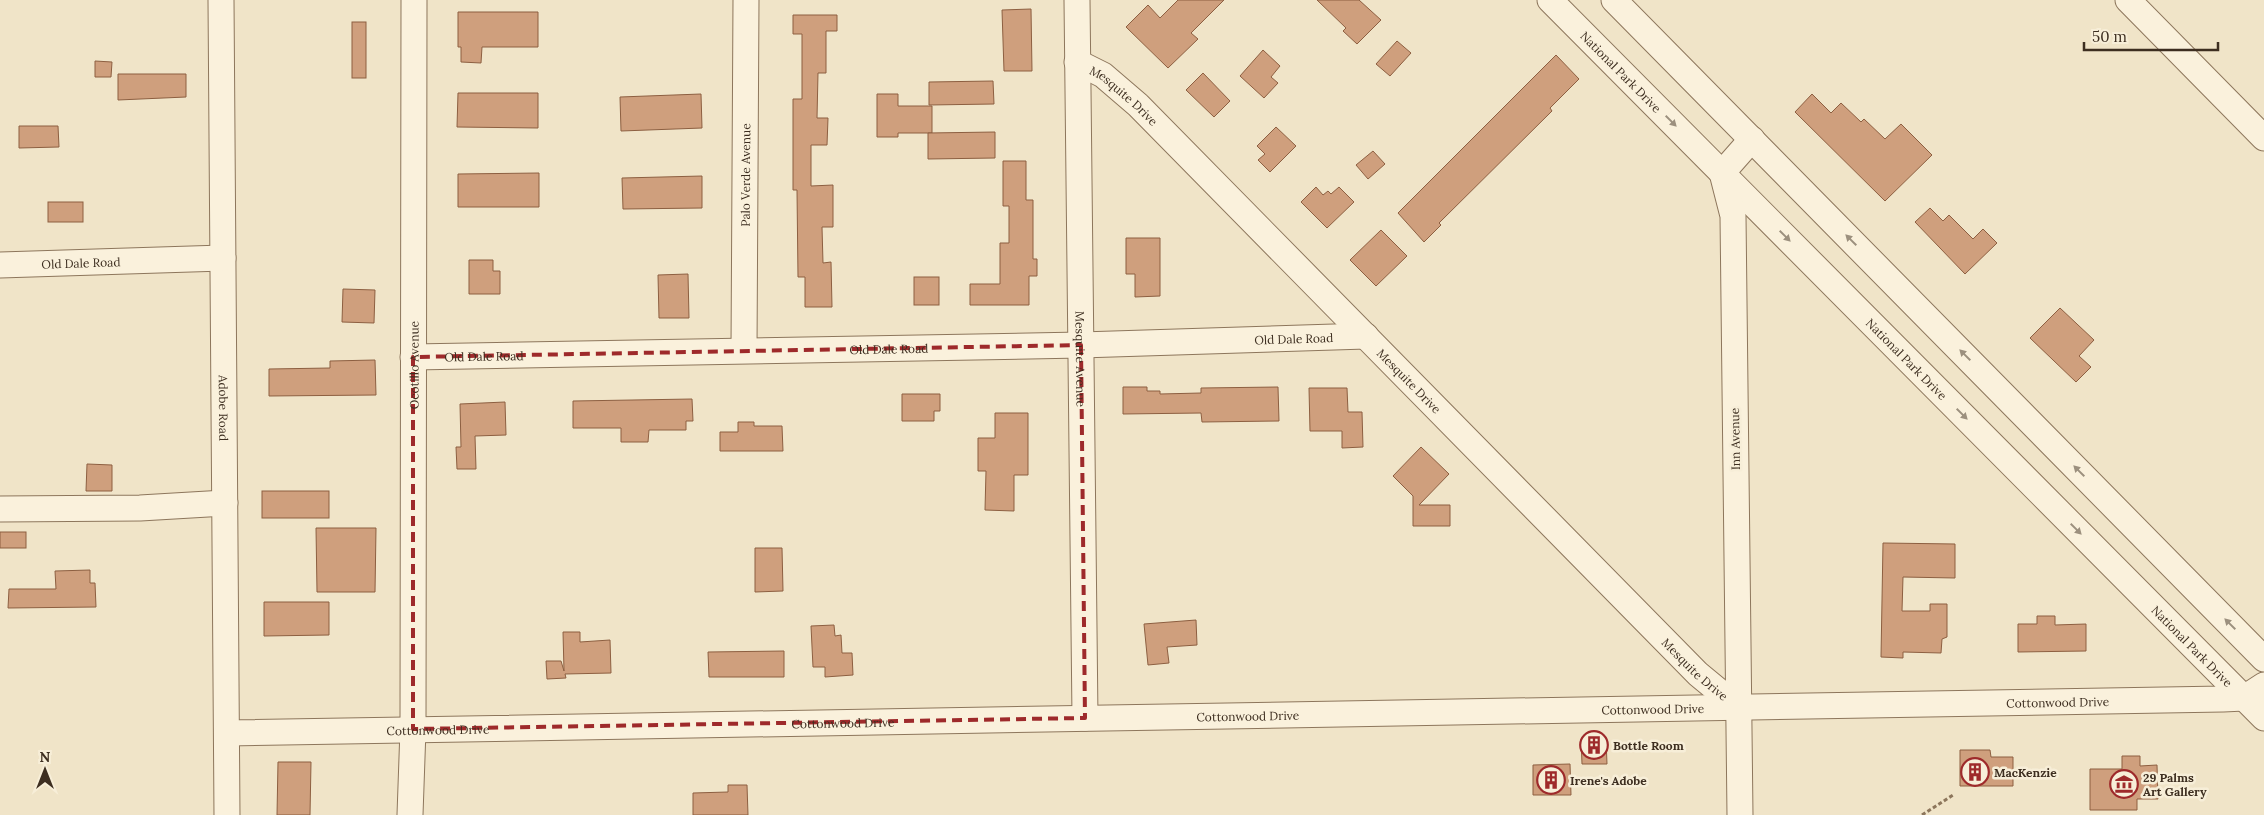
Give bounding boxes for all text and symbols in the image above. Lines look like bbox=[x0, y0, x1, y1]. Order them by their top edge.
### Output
scale bar bbox=[2084, 20, 2218, 52]
text: 50 m bbox=[2092, 27, 2127, 46]
street label: National Park Drive bbox=[1578, 28, 1665, 116]
street label: Mesquite Drive bbox=[1087, 62, 1161, 129]
one-way arrow bbox=[1665, 115, 1677, 127]
street label: Palo Verde Avenue bbox=[737, 123, 753, 227]
one-way arrow bbox=[1779, 230, 1791, 242]
one-way arrow bbox=[1845, 234, 1857, 246]
street label: Old Dale Road bbox=[41, 254, 121, 271]
street label: Mesquite Avenue bbox=[1073, 311, 1089, 407]
street label: National Park Drive bbox=[1863, 315, 1951, 403]
street label: Ocotillo Avenue bbox=[406, 320, 421, 409]
street label: Old Dale Road bbox=[1254, 330, 1334, 347]
street label: Old Dale Road bbox=[849, 340, 929, 357]
street label: Mesquite Drive bbox=[1374, 345, 1445, 417]
street label: Old Dale Road bbox=[444, 348, 524, 364]
one-way arrow bbox=[1959, 350, 1971, 362]
street label: Adobe Road bbox=[216, 374, 232, 441]
street label: Inn Avenue bbox=[1727, 407, 1743, 470]
one-way arrow bbox=[1955, 408, 1967, 420]
one-way arrow bbox=[2073, 465, 2085, 477]
one-way arrow bbox=[2070, 523, 2082, 535]
street label: National Park Drive bbox=[2149, 602, 2236, 690]
one-way arrow bbox=[2224, 618, 2236, 630]
street label: Mesquite Drive bbox=[1659, 634, 1732, 704]
street label: Cottonwood Drive bbox=[2006, 693, 2110, 710]
street label: Cottonwood Drive bbox=[1601, 700, 1705, 717]
street label: Cottonwood Drive bbox=[1196, 707, 1300, 724]
street label: Cottonwood Drive bbox=[791, 714, 895, 731]
street label: Cottonwood Drive bbox=[386, 721, 490, 738]
building icon: Bottle Room bbox=[1579, 730, 1609, 760]
place label: Bottle Room bbox=[1613, 738, 1684, 753]
north arrow bbox=[20, 745, 70, 795]
text: N bbox=[40, 748, 51, 766]
building icon: MacKenzie bbox=[1960, 757, 1990, 787]
building icon: Irene's Adobe bbox=[1536, 765, 1566, 795]
place label: MacKenzie bbox=[1994, 765, 2057, 780]
museum icon: 29 Palms Art Gallery bbox=[2109, 769, 2139, 799]
place label: 29 Palms Art Gallery bbox=[2143, 770, 2207, 799]
place label: Irene's Adobe bbox=[1570, 773, 1647, 788]

